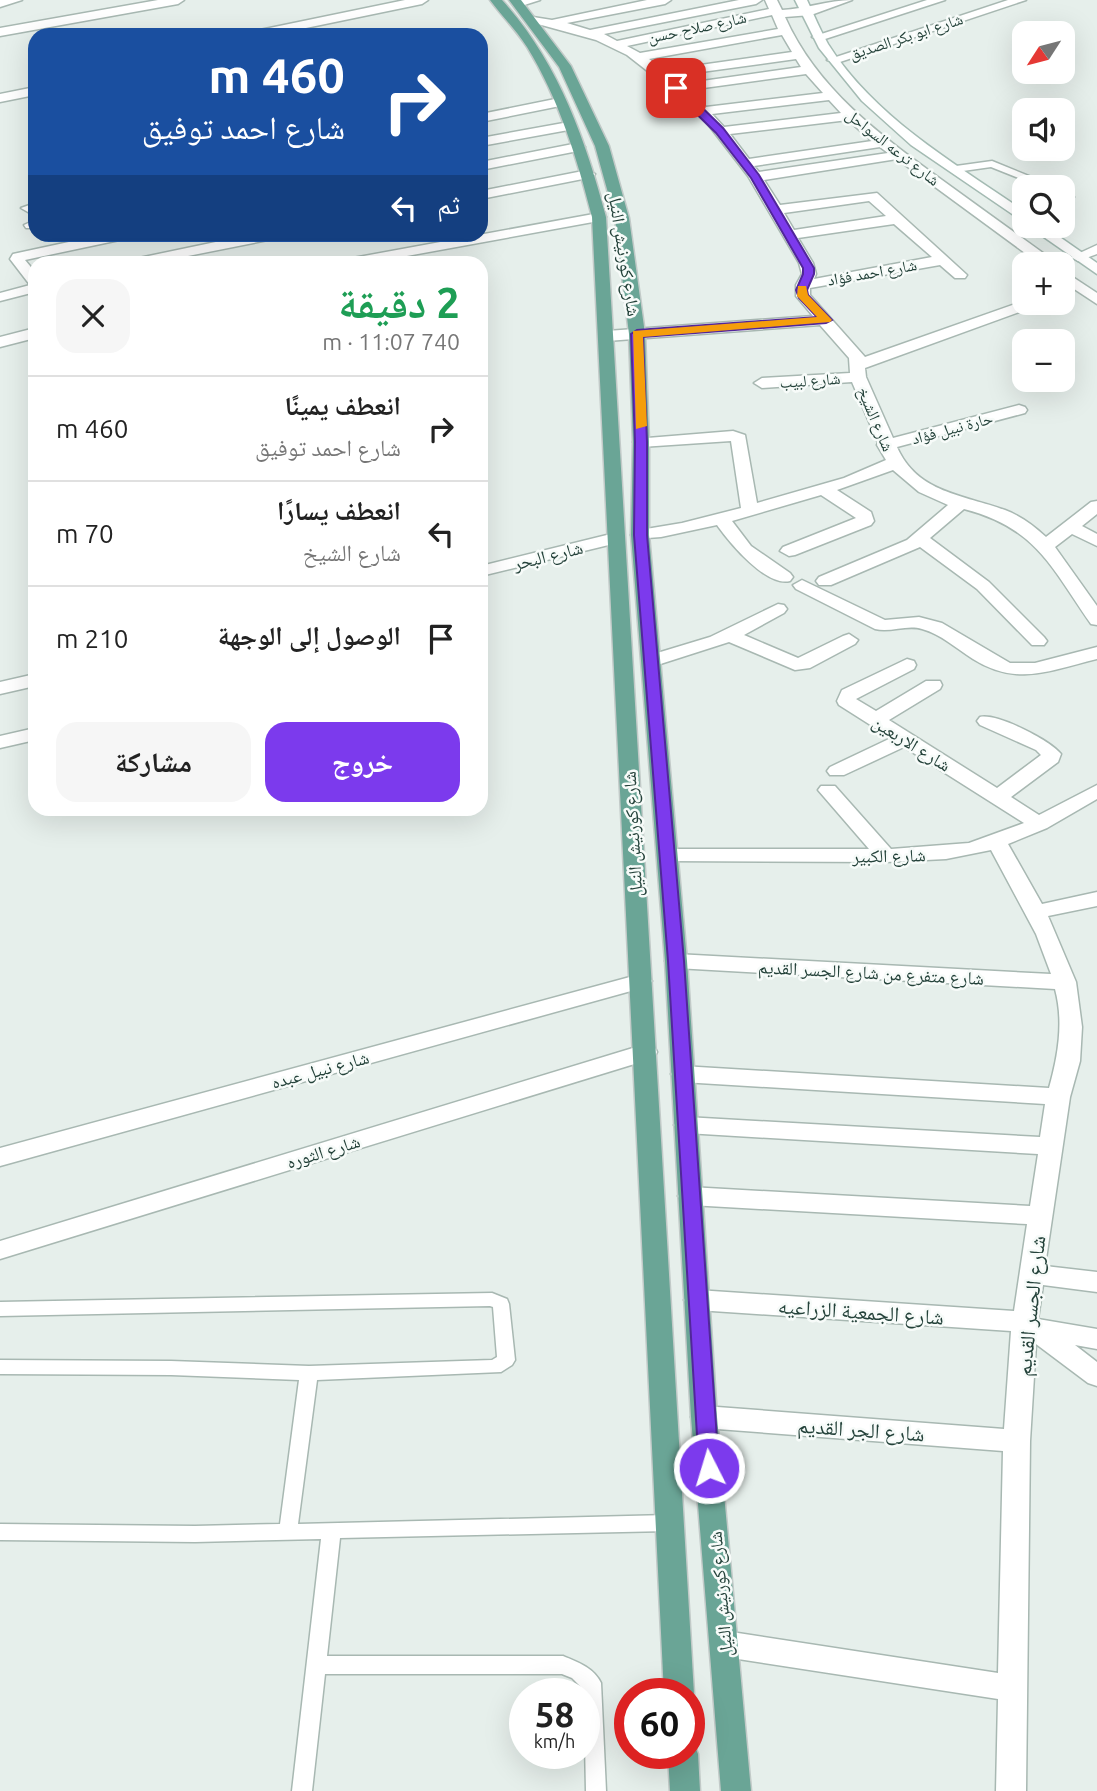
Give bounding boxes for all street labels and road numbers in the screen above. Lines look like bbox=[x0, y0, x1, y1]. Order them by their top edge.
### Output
street label: شارع صلاح حسن bbox=[646, 8, 748, 48]
street label: شارع ابو بكر الصديق bbox=[847, 9, 966, 65]
street label: شارع ترعه السواحل bbox=[841, 105, 943, 191]
street label: شارع كورنيش النيل bbox=[603, 190, 645, 318]
street label: شارع احمد فؤاد bbox=[826, 255, 919, 291]
street label: شارع لبيب bbox=[779, 369, 841, 393]
street label: شارع الشيخ bbox=[853, 384, 898, 455]
street label: حارة نبيل فؤاد bbox=[909, 409, 995, 449]
street label: شارع البحر bbox=[510, 537, 585, 575]
street label: شارع الاربعين bbox=[868, 711, 955, 777]
street label: شارع كورنيش النيل bbox=[619, 771, 647, 897]
street label: شارع الكبير bbox=[851, 844, 926, 868]
street label: شارع متفرع من شارع الجسر القديم bbox=[757, 956, 984, 991]
street label: شارع نبيل عبده bbox=[269, 1046, 371, 1094]
street label: شارع الثوره bbox=[284, 1130, 363, 1174]
street label: شارع الجسر القديم bbox=[1011, 1235, 1052, 1378]
street label: شارع الجمعية الزراعيه bbox=[777, 1293, 945, 1331]
street label: شارع الجر القديم bbox=[796, 1413, 925, 1448]
street label: شارع كورنيش النيل bbox=[705, 1530, 737, 1657]

